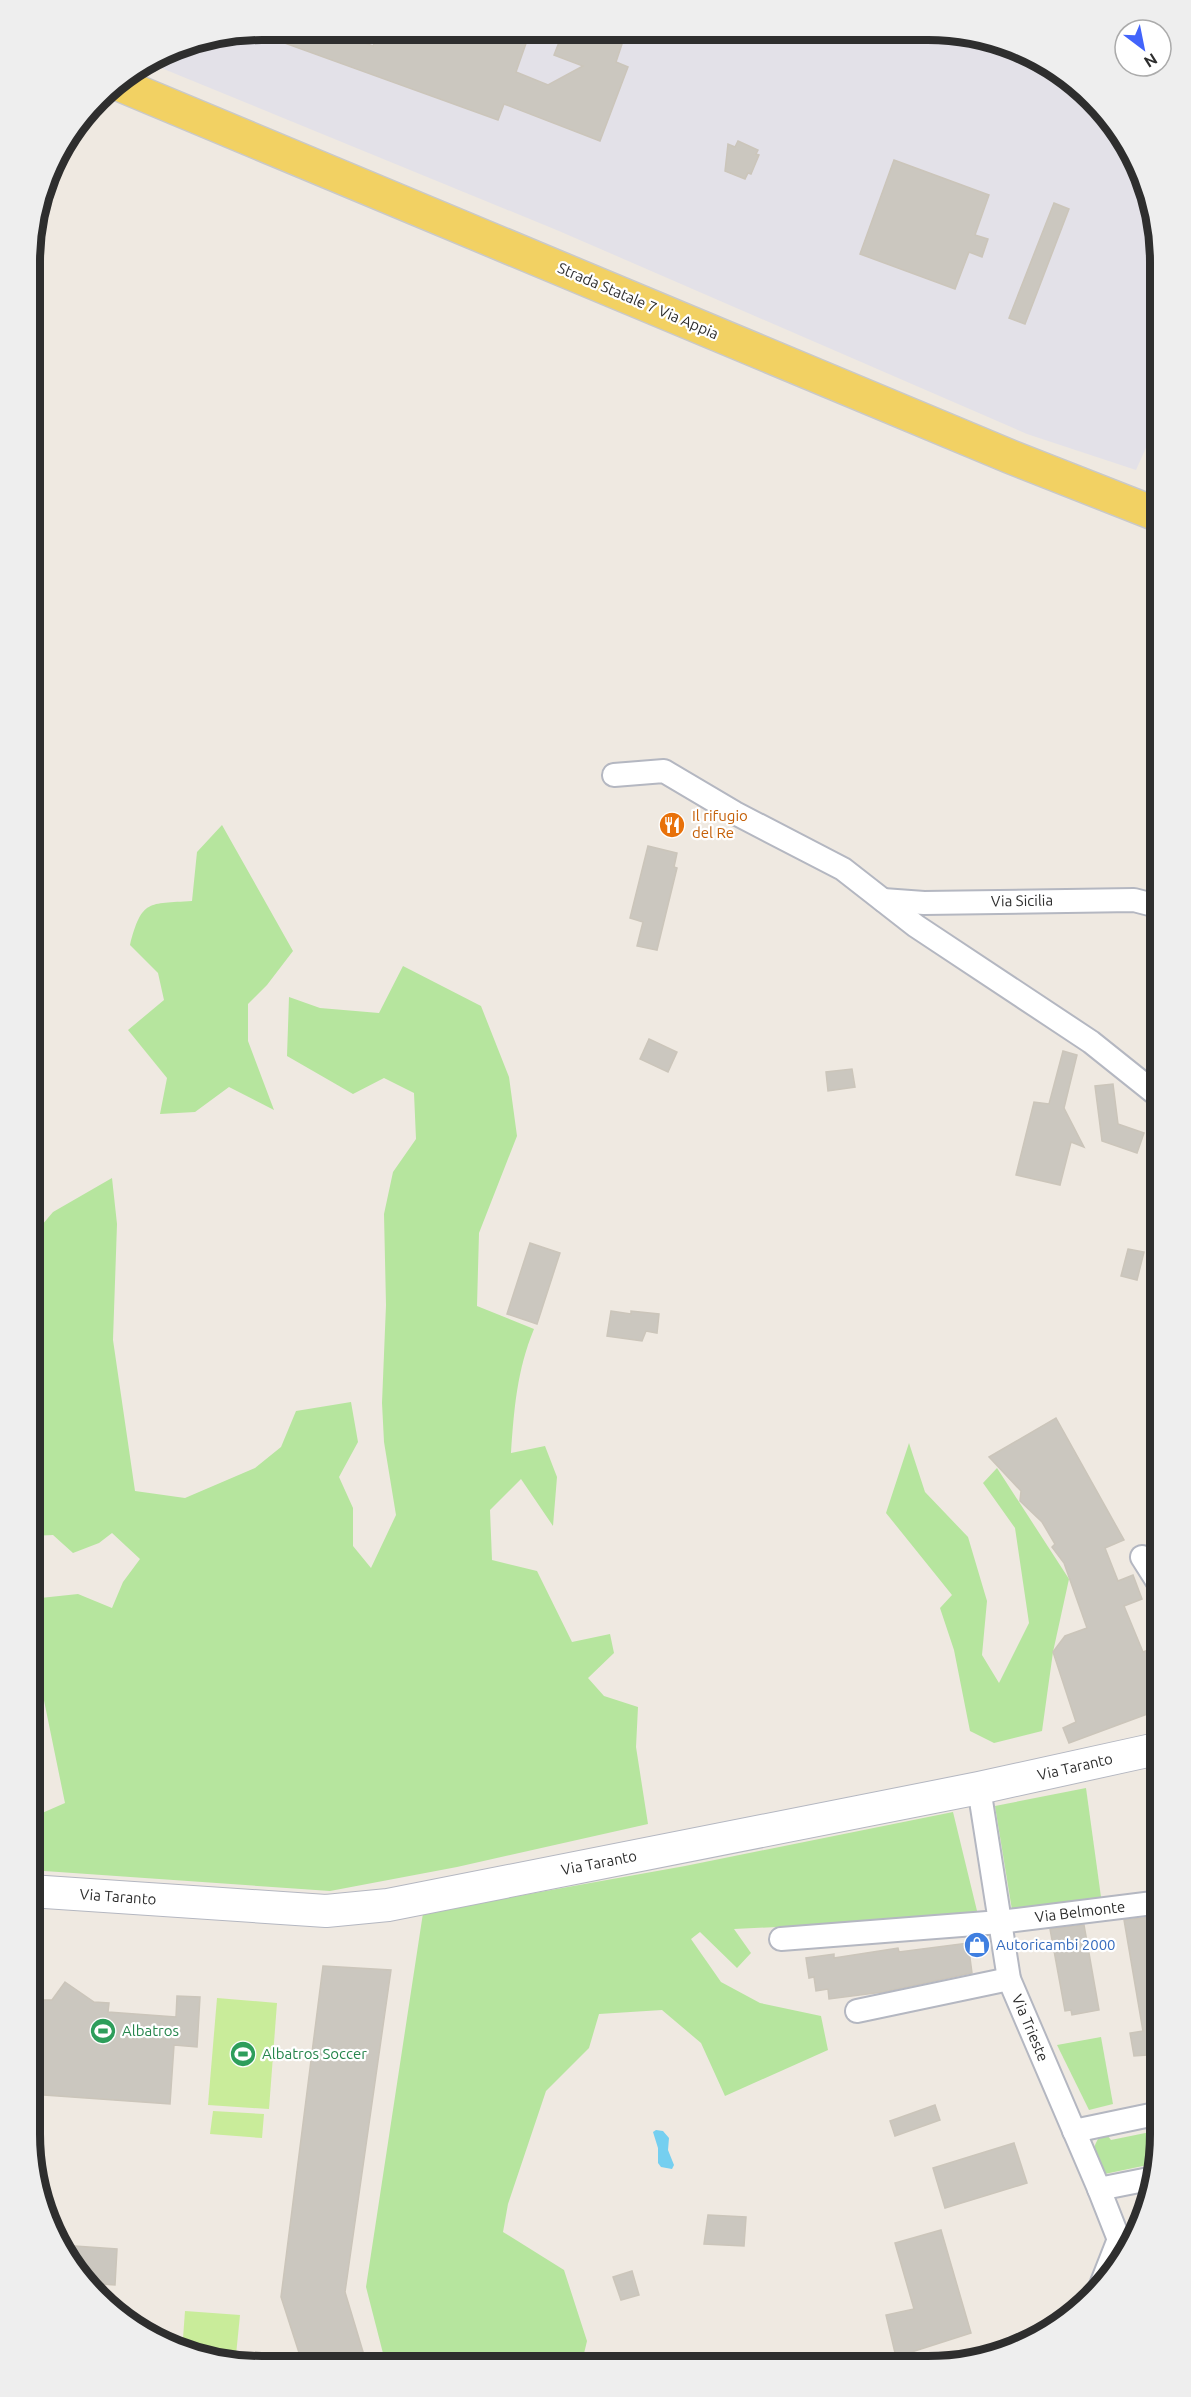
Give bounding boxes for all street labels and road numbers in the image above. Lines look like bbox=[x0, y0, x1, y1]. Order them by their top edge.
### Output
street label: Strada Statale 7 Via Appia bbox=[555, 259, 721, 342]
street label: Via Sicilia bbox=[991, 891, 1053, 910]
street label: Via Taranto bbox=[1036, 1750, 1114, 1783]
street label: Via Taranto bbox=[560, 1847, 638, 1878]
street label: Via Taranto bbox=[79, 1885, 157, 1908]
street label: Via Belmonte bbox=[1034, 1898, 1126, 1925]
street label: Via Trieste bbox=[1009, 1992, 1052, 2064]

